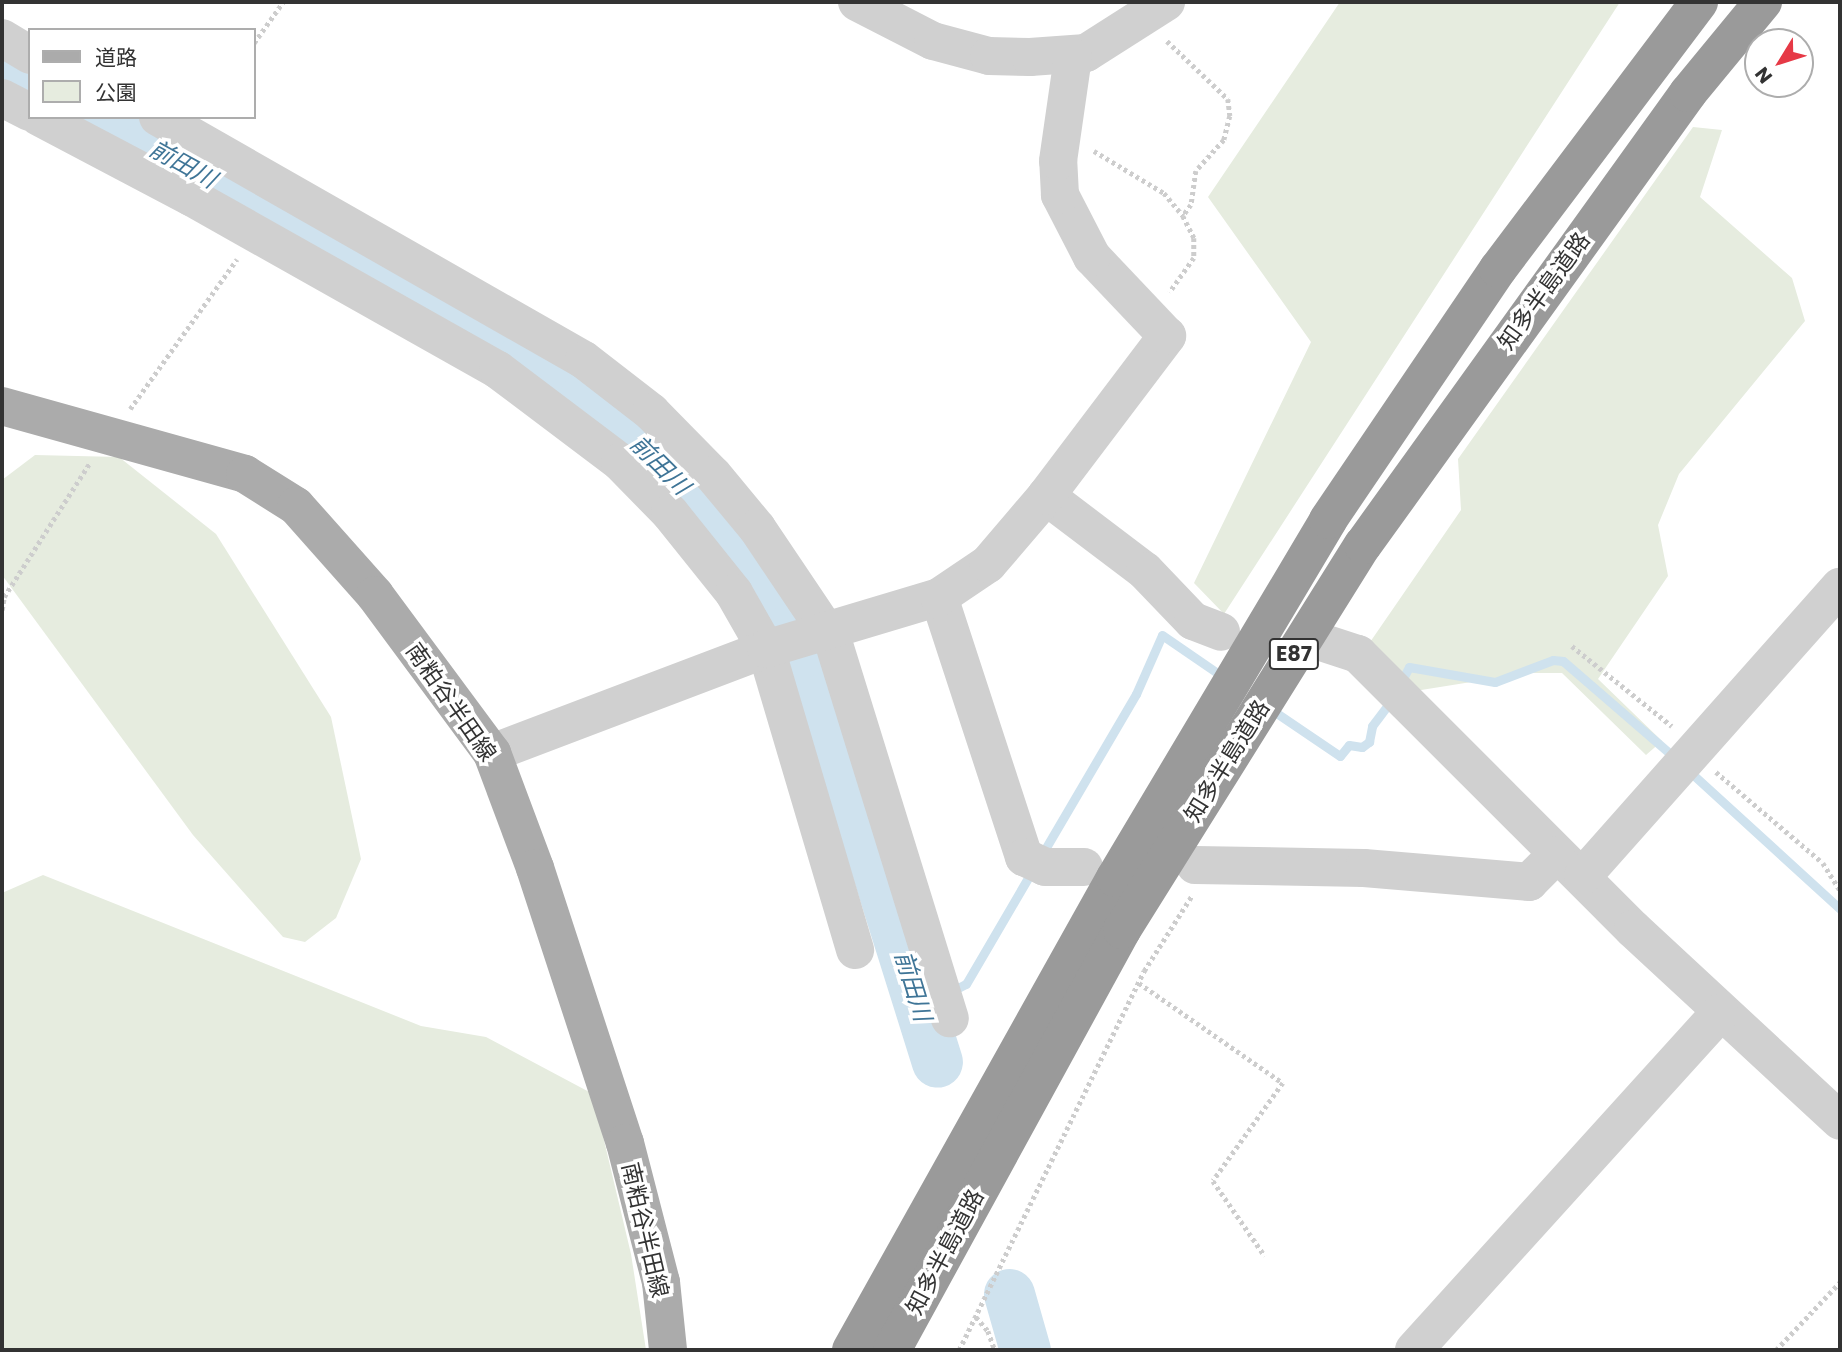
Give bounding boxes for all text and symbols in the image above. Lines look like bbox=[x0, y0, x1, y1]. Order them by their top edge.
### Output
legend bbox=[28, 28, 256, 119]
north arrow bbox=[1744, 28, 1814, 98]
text: 道路 bbox=[95, 43, 137, 72]
text: N bbox=[1749, 61, 1779, 89]
text: 公園 bbox=[95, 78, 137, 107]
water label: 前田川 bbox=[145, 134, 221, 194]
street label: 知多半島道路 bbox=[1492, 227, 1596, 355]
water label: 前田川 bbox=[624, 429, 696, 501]
road number: E87 bbox=[1268, 636, 1320, 672]
street label: 南粕谷半田線 bbox=[400, 638, 502, 766]
street label: 知多半島道路 bbox=[1179, 695, 1275, 827]
water label: 前田川 bbox=[889, 947, 937, 1025]
street label: 南粕谷半田線 bbox=[616, 1160, 674, 1300]
street label: 知多半島道路 bbox=[900, 1185, 990, 1319]

